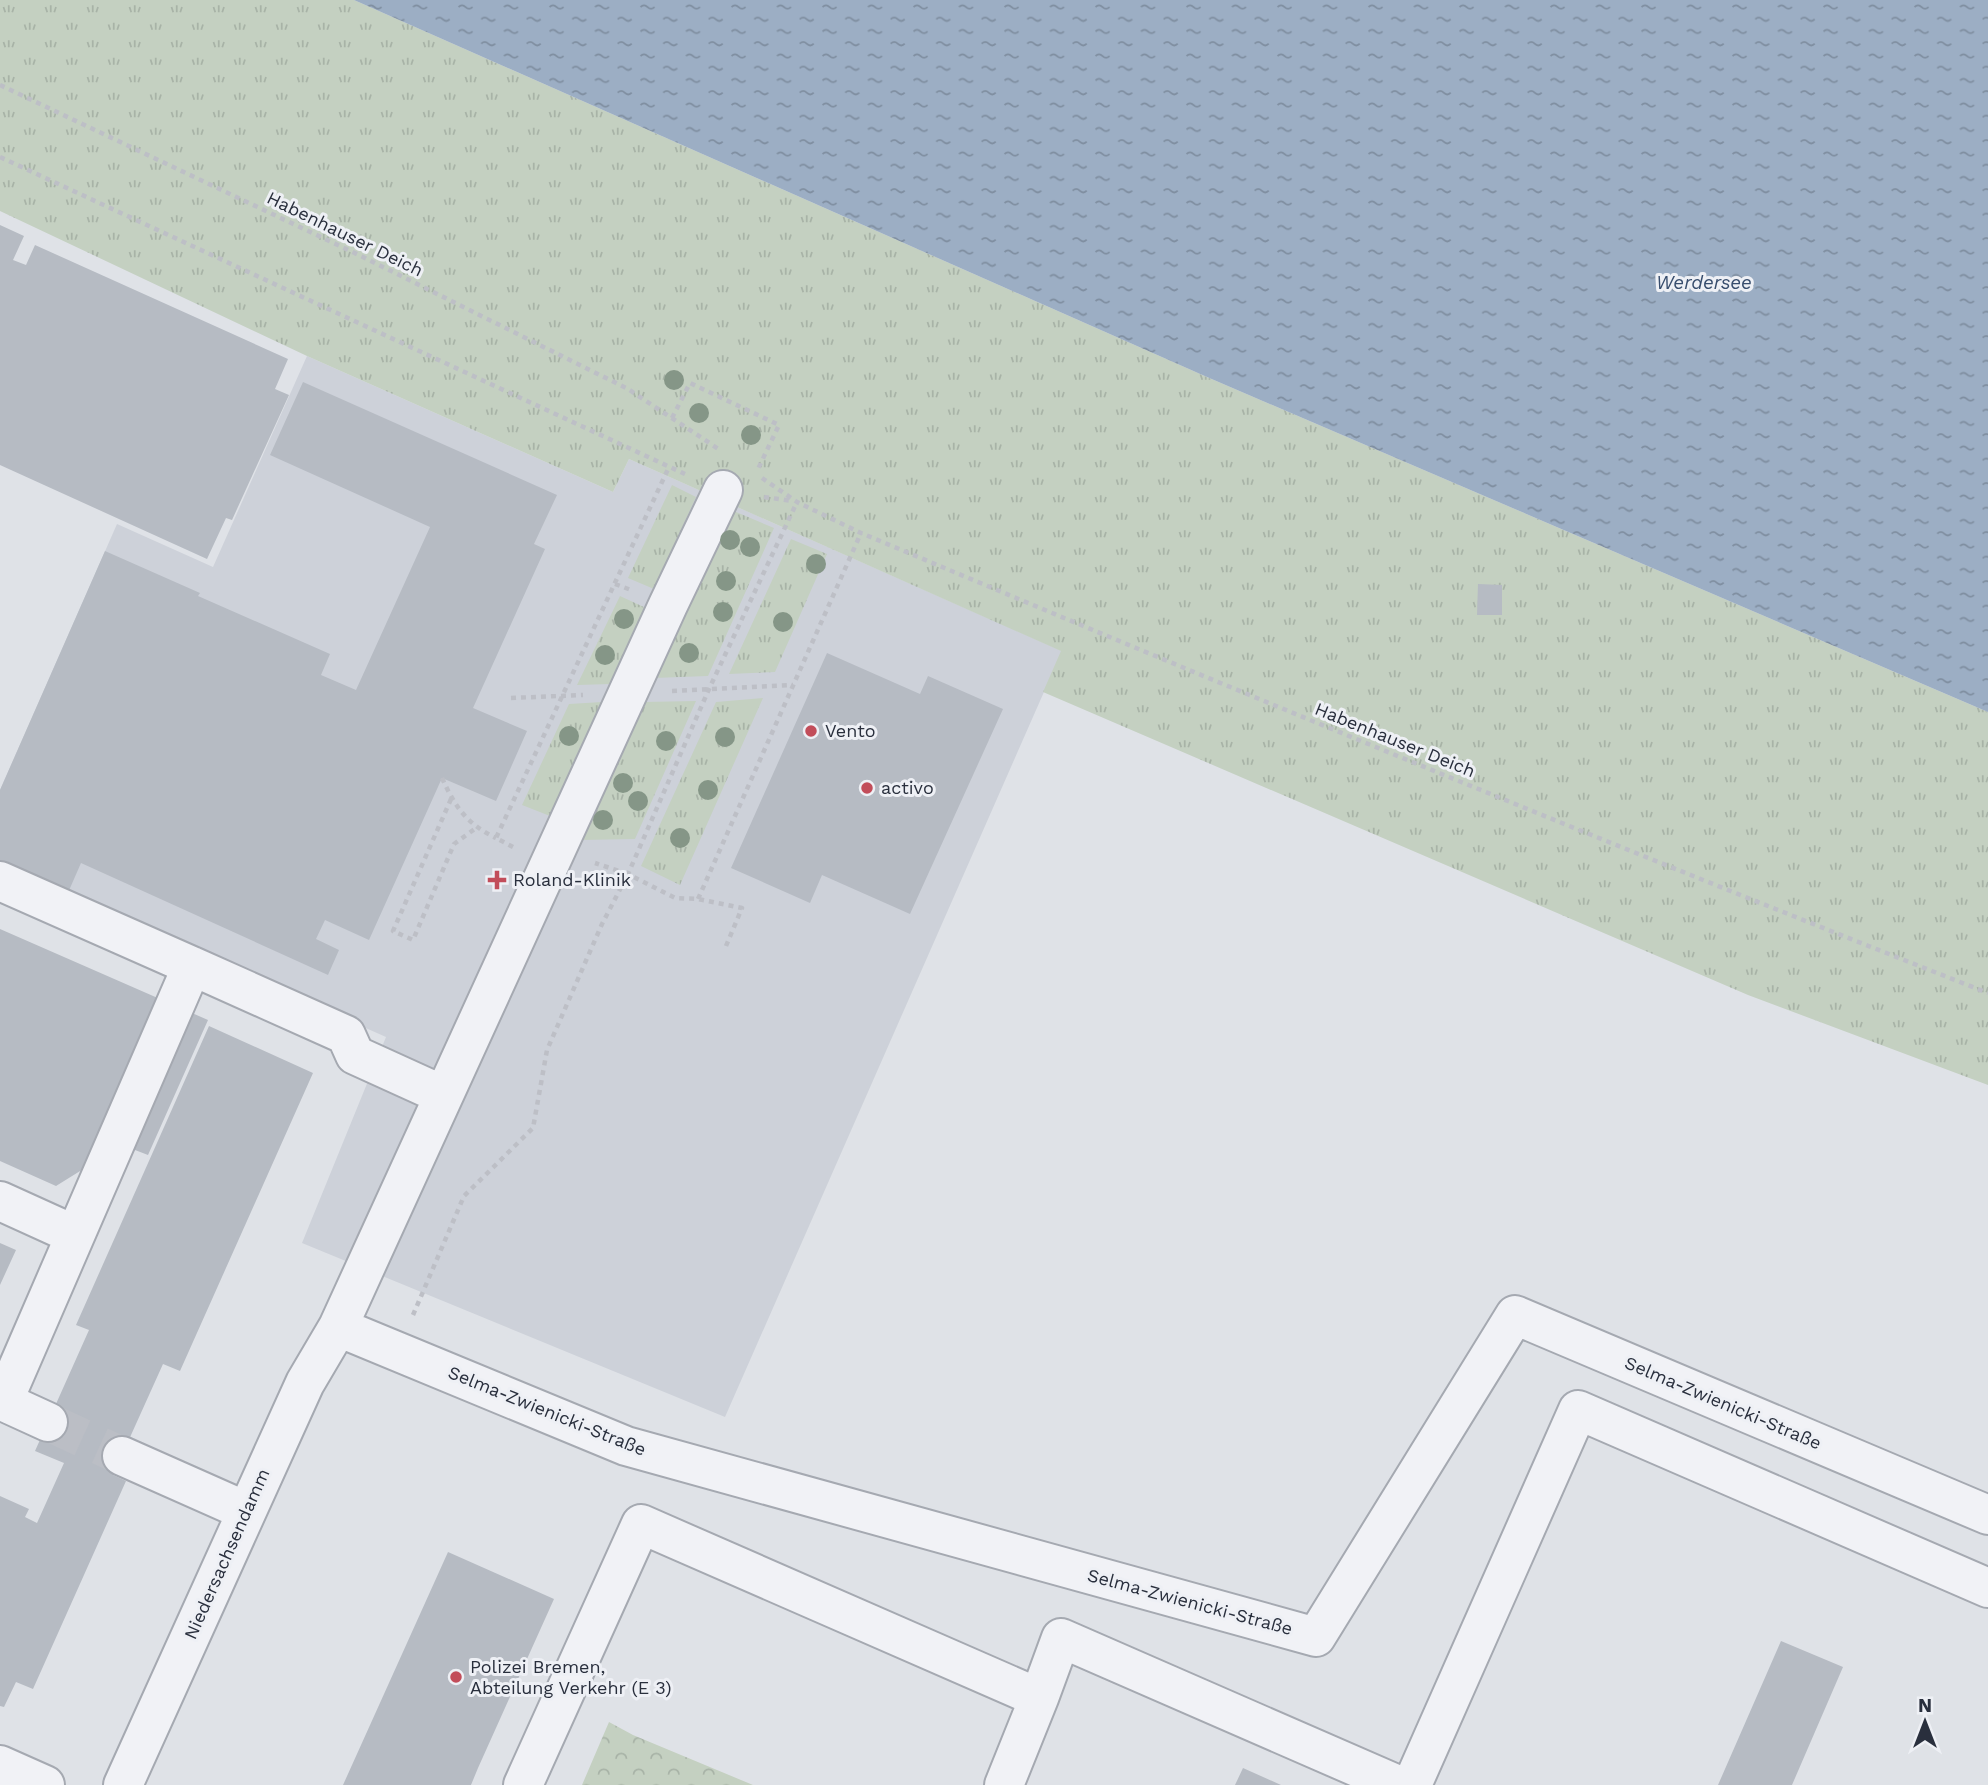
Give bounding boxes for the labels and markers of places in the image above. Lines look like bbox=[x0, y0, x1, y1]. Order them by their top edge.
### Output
place label: Vento bbox=[825, 720, 876, 741]
marker: Vento bbox=[803, 723, 819, 739]
place label: activo bbox=[881, 777, 934, 798]
marker: activo bbox=[859, 780, 875, 796]
place label: Roland-Klinik bbox=[513, 869, 631, 890]
marker: Roland-Klinik bbox=[487, 870, 507, 890]
place label: Polizei Bremen, Abteilung Verkehr (E 3) bbox=[470, 1656, 672, 1698]
marker: Polizei Bremen, Abteilung Verkehr (E 3) bbox=[448, 1669, 464, 1685]

